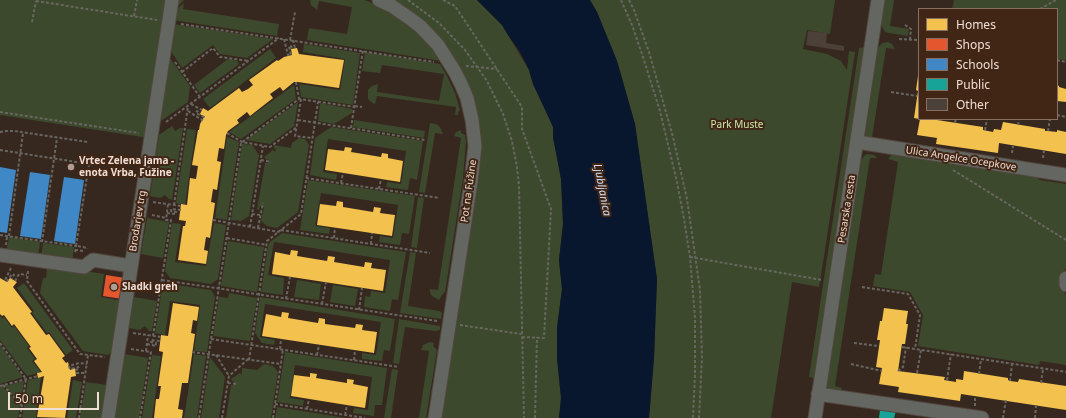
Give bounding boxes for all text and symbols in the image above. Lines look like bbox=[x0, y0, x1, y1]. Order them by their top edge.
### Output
legend bbox=[918, 8, 1058, 120]
text: Homes bbox=[956, 16, 996, 33]
text: Shops bbox=[956, 36, 990, 53]
text: Schools bbox=[956, 56, 999, 73]
text: Public bbox=[956, 76, 990, 93]
text: Other bbox=[956, 96, 989, 113]
park label: Park Muste bbox=[710, 119, 764, 131]
street label: Ulica Angelce Ocepkove bbox=[905, 144, 1017, 174]
place label: Vrtec Zelena jama - enota Vrba, Fužine bbox=[79, 155, 174, 178]
street label: Pot na Fužine bbox=[459, 159, 479, 223]
marker: Vrtec Zelena jama - enota Vrba, Fužine bbox=[66, 162, 76, 172]
water label: Ljubljanica bbox=[590, 163, 614, 217]
street label: Pesarska cesta bbox=[836, 174, 858, 244]
street label: Brodarjev trg bbox=[127, 190, 149, 252]
place label: Sladki greh bbox=[122, 281, 178, 293]
marker: Sladki greh bbox=[109, 282, 119, 292]
scale bar bbox=[10, 384, 101, 410]
text: 50 m bbox=[15, 390, 43, 407]

